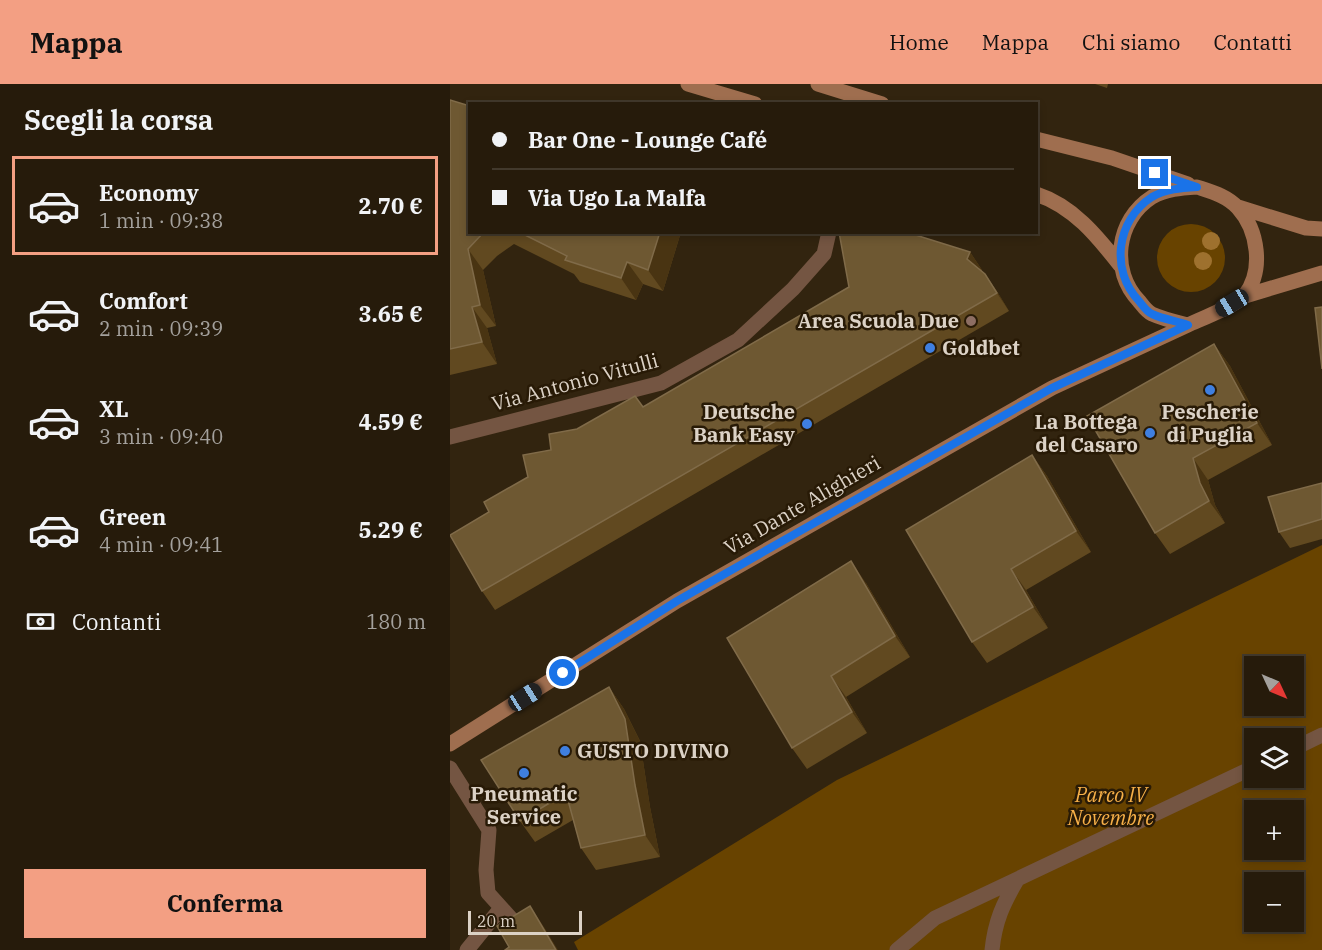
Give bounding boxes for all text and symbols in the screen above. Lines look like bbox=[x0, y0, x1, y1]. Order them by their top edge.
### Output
text: Mappa bbox=[30, 24, 123, 61]
text: Home bbox=[889, 28, 949, 56]
text: Mappa bbox=[982, 28, 1049, 56]
text: Chi siamo bbox=[1082, 28, 1180, 56]
text: Contatti bbox=[1213, 28, 1292, 56]
text: Scegli la corsa bbox=[24, 102, 213, 137]
text: Bar One - Lounge Café bbox=[528, 125, 767, 154]
route end bbox=[1141, 159, 1168, 186]
text: Economy bbox=[99, 178, 199, 207]
icon: car bbox=[27, 179, 81, 233]
text: Via Ugo La Malfa bbox=[528, 183, 706, 212]
text: 2.70 € bbox=[358, 191, 423, 220]
text: 1 min · 09:38 bbox=[99, 207, 223, 234]
text: Comfort bbox=[99, 286, 188, 315]
car bbox=[1212, 286, 1252, 320]
icon: car bbox=[27, 287, 81, 341]
text: 3.65 € bbox=[358, 299, 423, 328]
place label: Area Scuola Due bbox=[798, 307, 959, 334]
marker: Area Scuola Due bbox=[964, 314, 978, 328]
text: 2 min · 09:39 bbox=[99, 315, 223, 342]
place label: Goldbet bbox=[942, 334, 1020, 361]
marker: Goldbet bbox=[923, 341, 937, 355]
street label: Via Antonio Vitulli bbox=[489, 346, 661, 417]
marker: Pescherie di Puglia bbox=[1203, 383, 1217, 397]
text: XL bbox=[99, 394, 129, 423]
icon: car bbox=[27, 395, 81, 449]
place label: Deutsche Bank Easy bbox=[693, 398, 796, 448]
place label: Pescherie di Puglia bbox=[1161, 398, 1259, 448]
text: 4.59 € bbox=[358, 407, 423, 436]
place label: La Bottega del Casaro bbox=[1035, 408, 1138, 458]
marker: Deutsche Bank Easy bbox=[800, 417, 814, 431]
text: 3 min · 09:40 bbox=[99, 423, 223, 450]
marker: La Bottega del Casaro bbox=[1143, 426, 1157, 440]
street label: Via Dante Alighieri bbox=[719, 449, 885, 560]
text: Green bbox=[99, 502, 166, 531]
icon: car bbox=[27, 503, 81, 557]
text: 5.29 € bbox=[358, 515, 423, 544]
text: 4 min · 09:41 bbox=[99, 531, 223, 558]
icon: cash bbox=[24, 605, 57, 638]
text: Contanti bbox=[72, 607, 161, 636]
text: 180 m bbox=[366, 608, 426, 635]
north arrow bbox=[1244, 656, 1304, 716]
map controls bbox=[1244, 656, 1304, 932]
route start bbox=[549, 659, 576, 686]
car bbox=[505, 680, 545, 714]
button: layers bbox=[1244, 728, 1304, 788]
place label: GUSTO DIVINO bbox=[577, 737, 729, 764]
marker: GUSTO DIVINO bbox=[558, 744, 572, 758]
marker: Pneumatic Service bbox=[517, 766, 531, 780]
place label: Pneumatic Service bbox=[471, 780, 578, 830]
park label: Parco IV Novembre bbox=[1067, 781, 1154, 831]
button: + bbox=[1244, 800, 1304, 860]
button: Conferma bbox=[24, 869, 426, 938]
button: − bbox=[1244, 872, 1304, 932]
scale bar bbox=[468, 908, 582, 936]
text: 20 m bbox=[477, 911, 515, 931]

